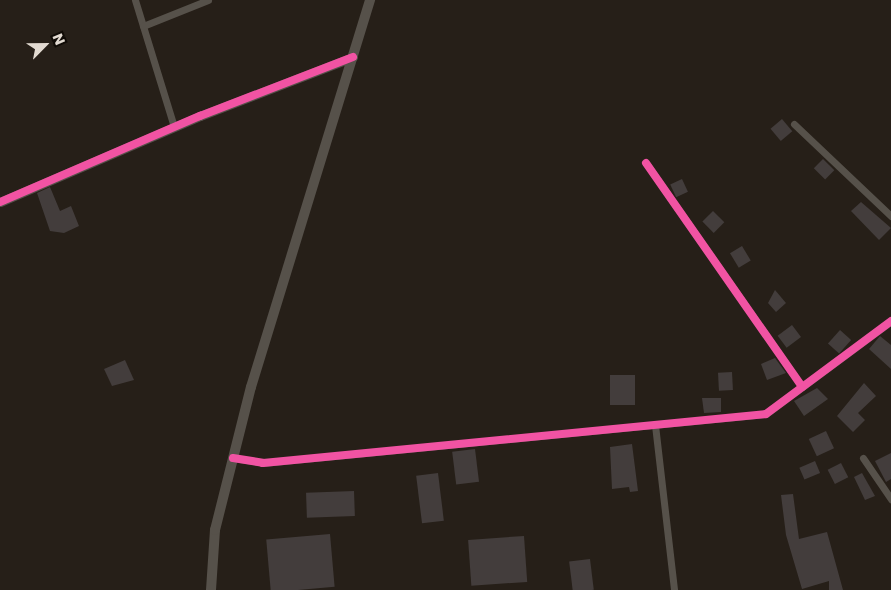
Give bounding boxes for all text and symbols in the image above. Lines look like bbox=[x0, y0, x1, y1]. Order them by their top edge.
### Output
north arrow bbox=[20, 20, 70, 70]
text: N bbox=[48, 30, 70, 48]

